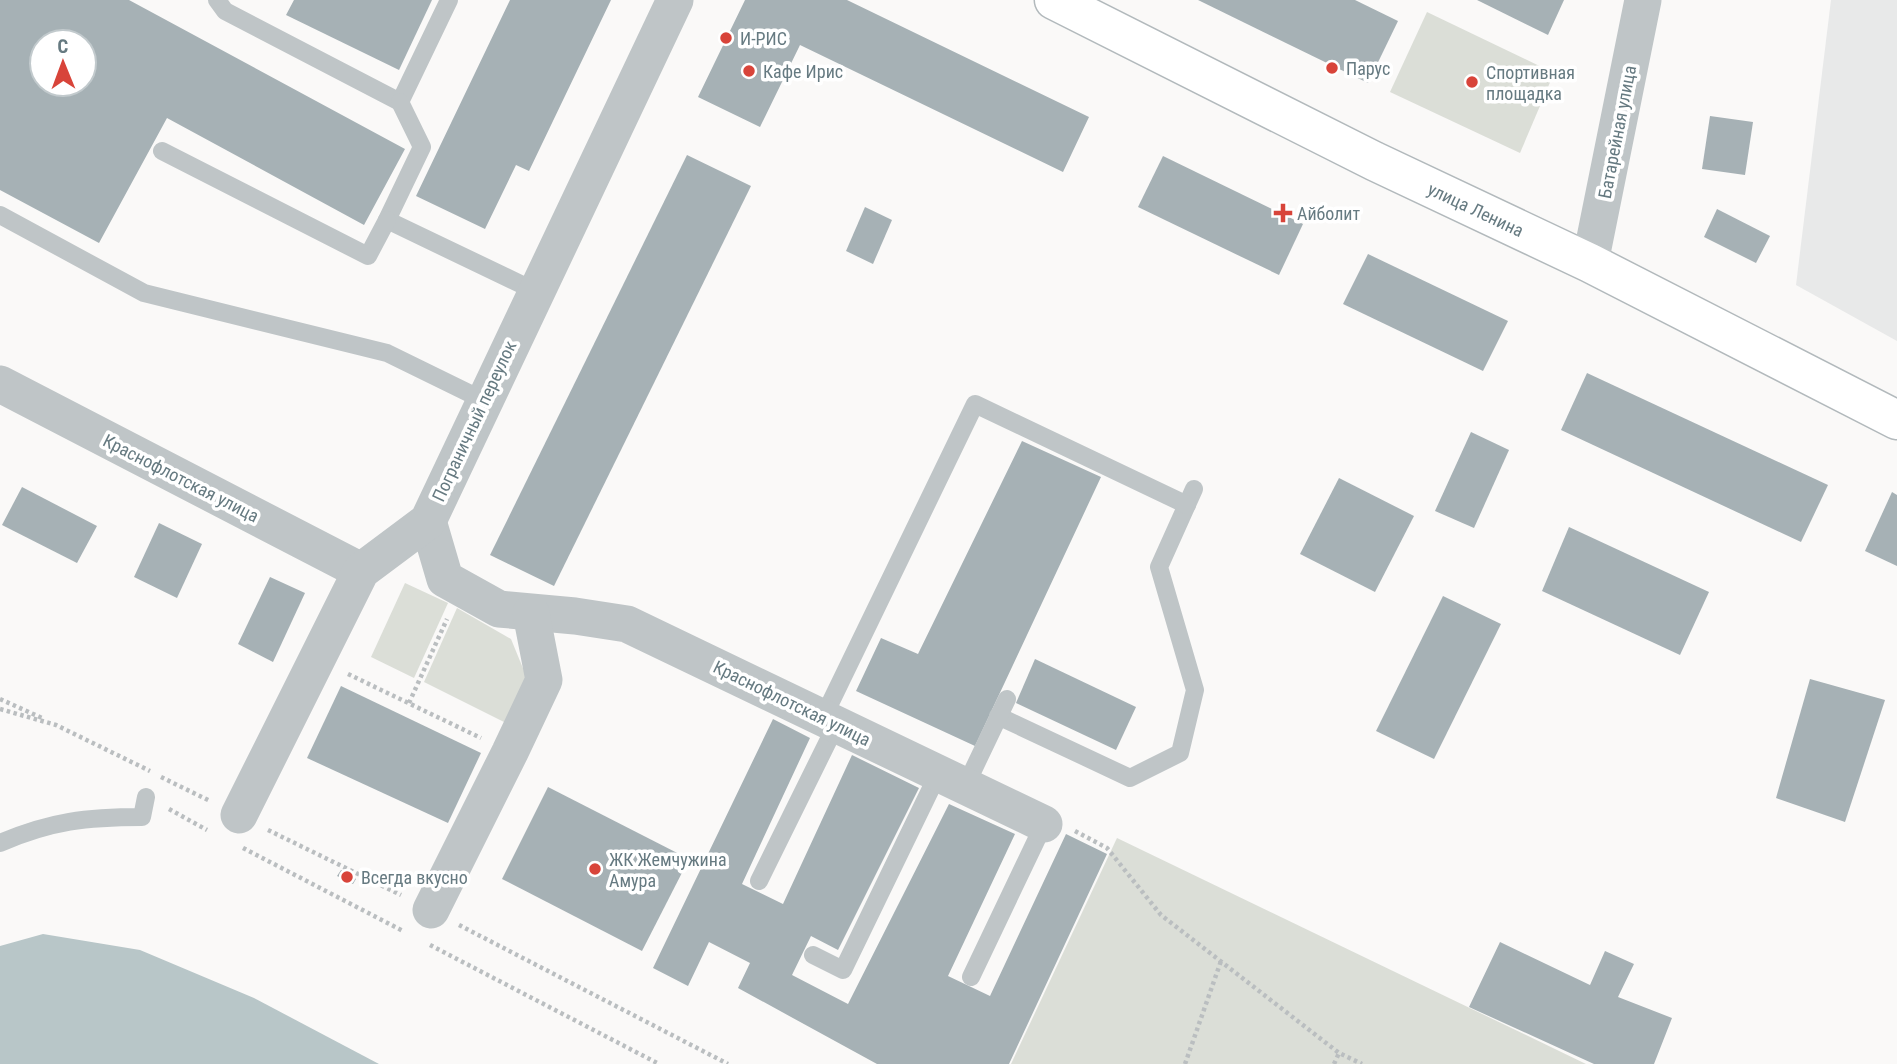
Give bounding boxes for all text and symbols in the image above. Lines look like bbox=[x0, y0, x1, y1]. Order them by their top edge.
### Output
north arrow bbox=[28, 28, 98, 98]
place label: И-РИС bbox=[740, 28, 787, 49]
marker: И-РИС bbox=[718, 30, 734, 46]
text: С bbox=[57, 35, 68, 58]
place label: Парус bbox=[1346, 58, 1390, 79]
marker: Парус bbox=[1324, 60, 1340, 76]
place label: Кафе Ирис bbox=[763, 61, 843, 82]
place label: Спортивная площадка bbox=[1486, 62, 1575, 104]
marker: Кафе Ирис bbox=[741, 63, 757, 79]
street label: Батарейная улица bbox=[1594, 64, 1640, 200]
marker: Спортивная площадка bbox=[1464, 74, 1480, 90]
street label: улица Ленина bbox=[1425, 178, 1527, 241]
place label: Айболит bbox=[1297, 203, 1361, 224]
marker: Айболит bbox=[1275, 205, 1291, 221]
street label: Пограничный переулок bbox=[428, 337, 521, 505]
street label: Краснофлотская улица bbox=[100, 430, 262, 526]
street label: Краснофлотская улица bbox=[710, 656, 874, 750]
place label: ЖК Жемчужина Амура bbox=[609, 849, 727, 891]
marker: ЖК Жемчужина Амура bbox=[587, 861, 603, 877]
place label: Всегда вкусно bbox=[361, 867, 468, 888]
marker: Всегда вкусно bbox=[339, 869, 355, 885]

